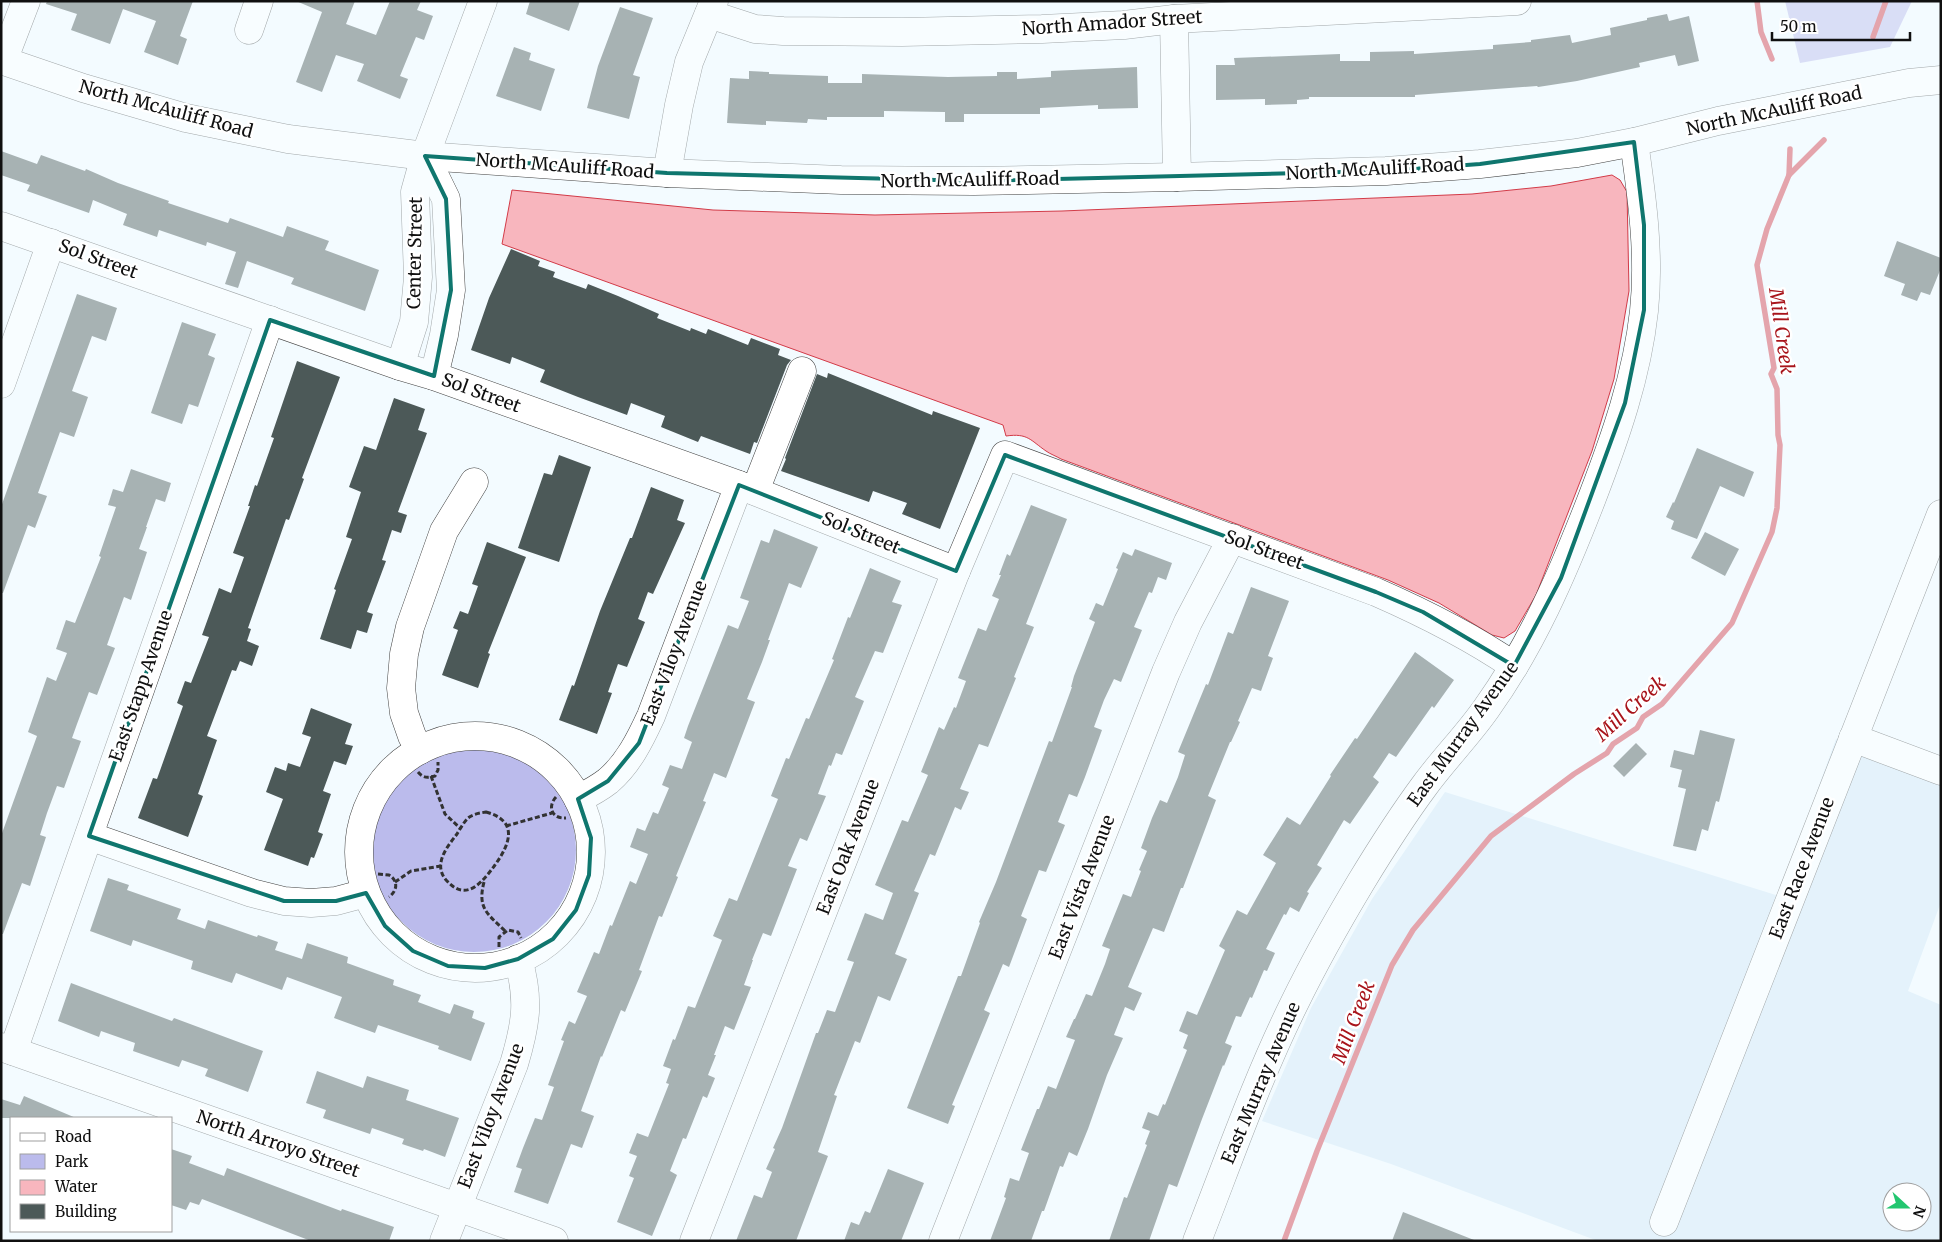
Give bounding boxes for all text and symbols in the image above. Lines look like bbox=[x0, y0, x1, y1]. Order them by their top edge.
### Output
street label: North Amador Street bbox=[1021, 5, 1203, 40]
scale bar bbox=[1772, 10, 1910, 42]
text: 50 m bbox=[1780, 17, 1817, 36]
street label: North McAuliff Road bbox=[77, 74, 256, 143]
street label: North McAuliff Road bbox=[1684, 81, 1864, 140]
street label: North McAuliff Road bbox=[475, 148, 655, 183]
street label: North McAuliff Road bbox=[1285, 152, 1465, 185]
street label: North McAuliff Road bbox=[880, 166, 1060, 193]
street label: Center Street bbox=[402, 197, 427, 309]
street label: Sol Street bbox=[55, 234, 141, 283]
water label: Mill Creek bbox=[1764, 285, 1800, 376]
street label: Sol Street bbox=[438, 368, 524, 417]
street label: Sol Street bbox=[819, 506, 904, 559]
street label: Sol Street bbox=[1221, 525, 1307, 574]
street label: East Viloy Avenue bbox=[635, 577, 712, 729]
street label: East Stapp Avenue bbox=[104, 607, 177, 765]
street label: East Murray Avenue bbox=[1402, 657, 1523, 811]
water label: Mill Creek bbox=[1589, 670, 1671, 747]
street label: East Oak Avenue bbox=[811, 776, 884, 918]
street label: East Race Avenue bbox=[1764, 794, 1839, 942]
street label: East Vista Avenue bbox=[1043, 811, 1120, 962]
water label: Mill Creek bbox=[1326, 977, 1380, 1068]
street label: East Murray Avenue bbox=[1216, 998, 1305, 1167]
street label: East Viloy Avenue bbox=[452, 1040, 529, 1192]
street label: North Arroyo Street bbox=[194, 1105, 363, 1182]
legend bbox=[10, 1117, 172, 1232]
text: Road bbox=[55, 1127, 91, 1146]
text: Park bbox=[55, 1152, 89, 1171]
text: Water bbox=[54, 1177, 98, 1196]
north arrow bbox=[1882, 1182, 1932, 1232]
text: Building bbox=[55, 1202, 117, 1221]
text: N bbox=[1909, 1203, 1930, 1220]

